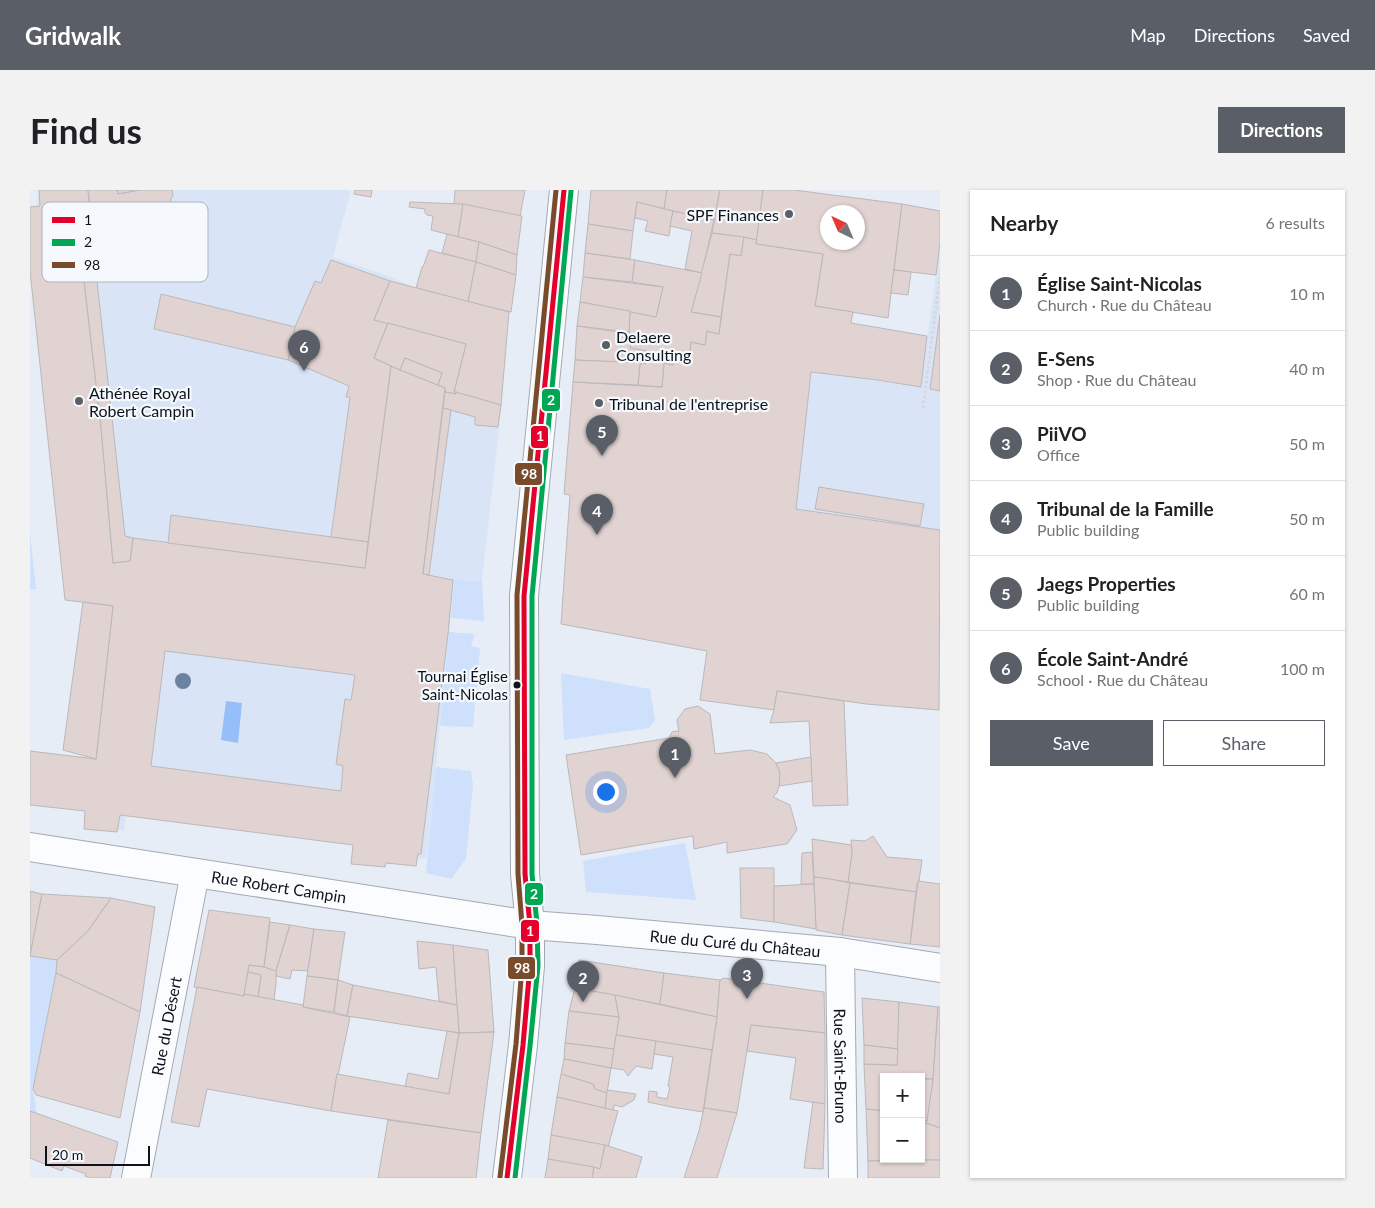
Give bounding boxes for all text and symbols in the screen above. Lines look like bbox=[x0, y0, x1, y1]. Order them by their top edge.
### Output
text: Gridwalk bbox=[25, 21, 121, 50]
text: Map bbox=[1130, 24, 1166, 46]
text: Directions bbox=[1194, 24, 1275, 46]
text: Saved bbox=[1303, 24, 1350, 46]
button: Directions bbox=[1218, 107, 1345, 153]
text: Find us bbox=[30, 109, 142, 151]
legend bbox=[42, 202, 208, 282]
place label: SPF Finances bbox=[686, 205, 779, 224]
north arrow bbox=[820, 205, 865, 250]
marker: SPF Finances bbox=[783, 208, 795, 220]
text: Nearby bbox=[990, 210, 1058, 235]
text: 1 bbox=[84, 211, 92, 228]
text: 6 results bbox=[1265, 213, 1325, 232]
text: 2 bbox=[84, 233, 92, 250]
text: 98 bbox=[84, 256, 100, 273]
text: Église Saint-Nicolas bbox=[1037, 272, 1202, 295]
text: 1 bbox=[1001, 284, 1011, 303]
text: 10 m bbox=[1289, 284, 1325, 303]
text: Church · Rue du Château bbox=[1037, 295, 1212, 314]
place label: Delaere Consulting bbox=[616, 327, 691, 364]
pin: 6 bbox=[288, 330, 320, 371]
marker: Delaere Consulting bbox=[600, 339, 612, 351]
text: E-Sens bbox=[1037, 347, 1095, 370]
text: 2 bbox=[1001, 359, 1011, 378]
text: 40 m bbox=[1289, 359, 1325, 378]
text: Shop · Rue du Château bbox=[1037, 370, 1196, 389]
place label: Athénée Royal Robert Campin bbox=[89, 383, 194, 420]
line badge: 2 bbox=[541, 388, 561, 412]
text: 2 bbox=[547, 391, 555, 408]
place label: Tribunal de l'entreprise bbox=[609, 394, 768, 413]
marker: Athénée Royal Robert Campin bbox=[73, 395, 85, 407]
marker: Tribunal de l'entreprise bbox=[593, 397, 605, 409]
pin: 5 bbox=[586, 415, 618, 456]
text: PiiVO bbox=[1037, 422, 1087, 445]
line badge: 1 bbox=[530, 425, 549, 449]
text: 1 bbox=[536, 427, 544, 444]
text: 3 bbox=[1001, 434, 1011, 453]
text: 50 m bbox=[1289, 434, 1325, 453]
text: Office bbox=[1037, 445, 1080, 464]
line badge: 98 bbox=[514, 462, 543, 486]
text: 98 bbox=[521, 465, 537, 482]
pin: 4 bbox=[581, 494, 613, 535]
text: Tribunal de la Famille bbox=[1037, 497, 1214, 520]
text: 4 bbox=[1001, 509, 1011, 528]
text: 50 m bbox=[1289, 509, 1325, 528]
text: Public building bbox=[1037, 520, 1139, 539]
text: Jaegs Properties bbox=[1037, 572, 1176, 595]
text: 5 bbox=[1001, 584, 1011, 603]
text: 60 m bbox=[1289, 584, 1325, 603]
text: Public building bbox=[1037, 595, 1139, 614]
text: École Saint-André bbox=[1037, 647, 1188, 670]
text: 6 bbox=[1001, 659, 1011, 678]
text: 100 m bbox=[1280, 659, 1325, 678]
place label: Tournai Église Saint-Nicolas bbox=[418, 667, 508, 703]
text: School · Rue du Château bbox=[1037, 670, 1208, 689]
marker: Tournai Église Saint-Nicolas bbox=[512, 680, 522, 690]
button: Save bbox=[990, 720, 1153, 766]
button: Share bbox=[1163, 720, 1325, 766]
pin: 1 bbox=[659, 737, 691, 778]
your location bbox=[593, 779, 619, 805]
street label: Rue Robert Campin bbox=[210, 866, 348, 906]
line badge: 2 bbox=[524, 882, 544, 906]
text: 2 bbox=[530, 885, 538, 902]
line badge: 1 bbox=[520, 919, 540, 943]
text: 1 bbox=[526, 922, 534, 939]
street label: Rue du Curé du Château bbox=[649, 925, 821, 960]
line badge: 98 bbox=[507, 956, 536, 980]
pin: 3 bbox=[731, 958, 763, 999]
text: 98 bbox=[514, 959, 530, 976]
pin: 2 bbox=[567, 961, 599, 1002]
street label: Rue du Désert bbox=[147, 974, 184, 1077]
street label: Rue Saint-Bruno bbox=[831, 1008, 852, 1124]
map controls bbox=[880, 1073, 925, 1163]
button: + bbox=[880, 1073, 925, 1118]
button: − bbox=[880, 1118, 925, 1163]
scale bar bbox=[45, 1143, 150, 1166]
text: 20 m bbox=[52, 1146, 83, 1163]

